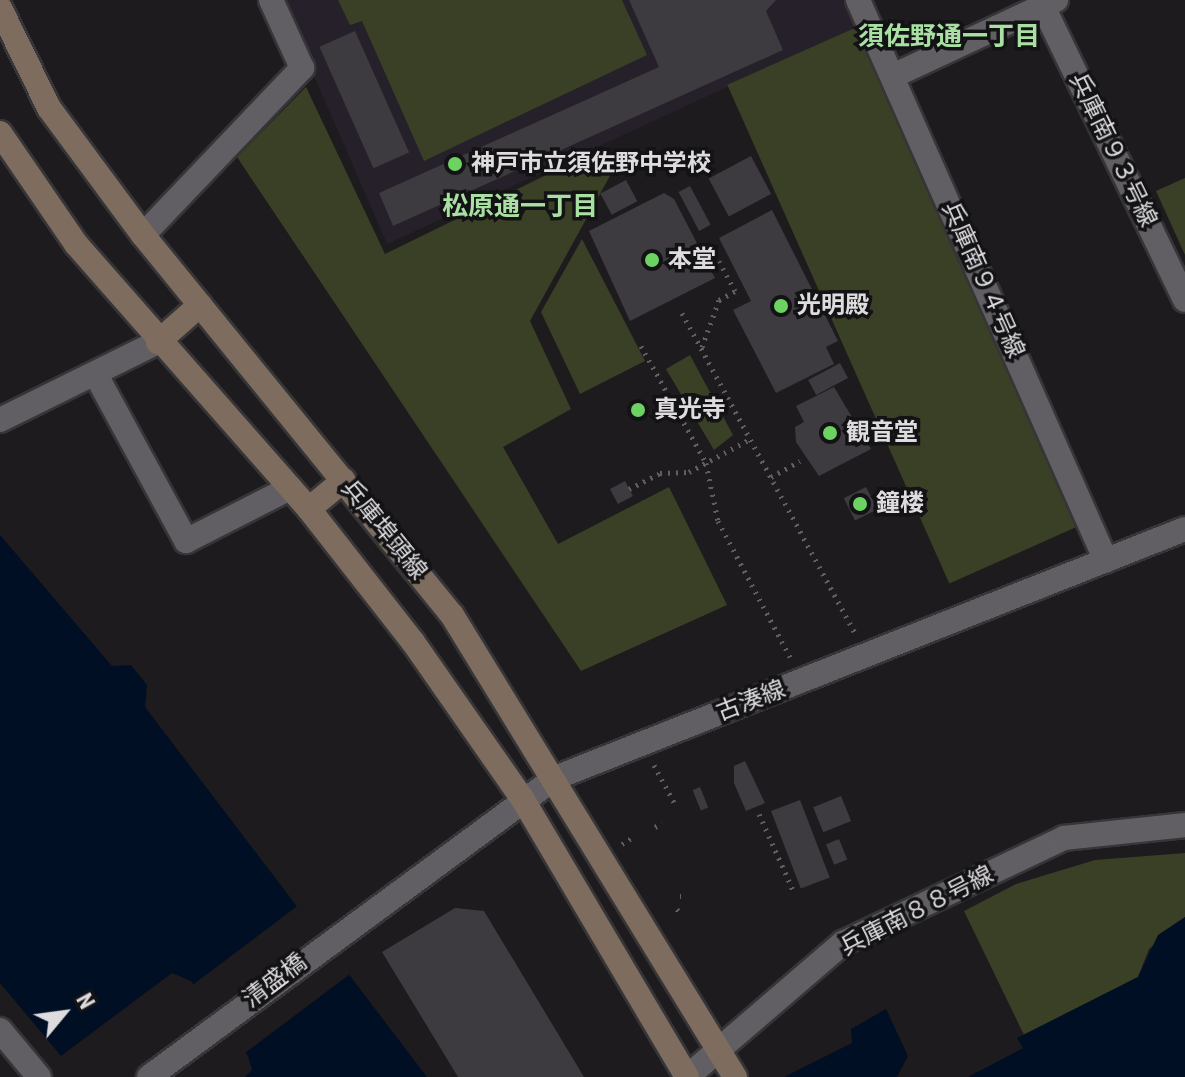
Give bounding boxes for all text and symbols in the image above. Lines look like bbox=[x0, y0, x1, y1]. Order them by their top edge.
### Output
district label: 須佐野通一丁目 bbox=[858, 21, 1040, 53]
street label: 兵庫南９３号線 bbox=[1063, 68, 1163, 232]
place label: 神戸市立須佐野中学校 bbox=[471, 150, 711, 178]
marker: 神戸市立須佐野中学校 bbox=[446, 155, 464, 173]
district label: 松原通一丁目 bbox=[442, 191, 598, 223]
street label: 兵庫南９４号線 bbox=[936, 197, 1030, 363]
place label: 本堂 bbox=[668, 246, 716, 274]
marker: 本堂 bbox=[643, 251, 661, 269]
place label: 光明殿 bbox=[797, 292, 869, 320]
marker: 光明殿 bbox=[772, 297, 790, 315]
place label: 真光寺 bbox=[654, 396, 726, 424]
marker: 真光寺 bbox=[629, 401, 647, 419]
place label: 観音堂 bbox=[846, 419, 918, 447]
marker: 観音堂 bbox=[821, 424, 839, 442]
street label: 兵庫埠頭線 bbox=[335, 474, 433, 586]
place label: 鐘楼 bbox=[876, 490, 924, 518]
marker: 鐘楼 bbox=[851, 495, 869, 513]
street label: 古湊線 bbox=[712, 675, 790, 727]
street label: 兵庫南８８号線 bbox=[836, 860, 998, 962]
street label: 清盛橋 bbox=[238, 948, 312, 1014]
north arrow bbox=[24, 973, 104, 1053]
text: N bbox=[71, 989, 100, 1013]

